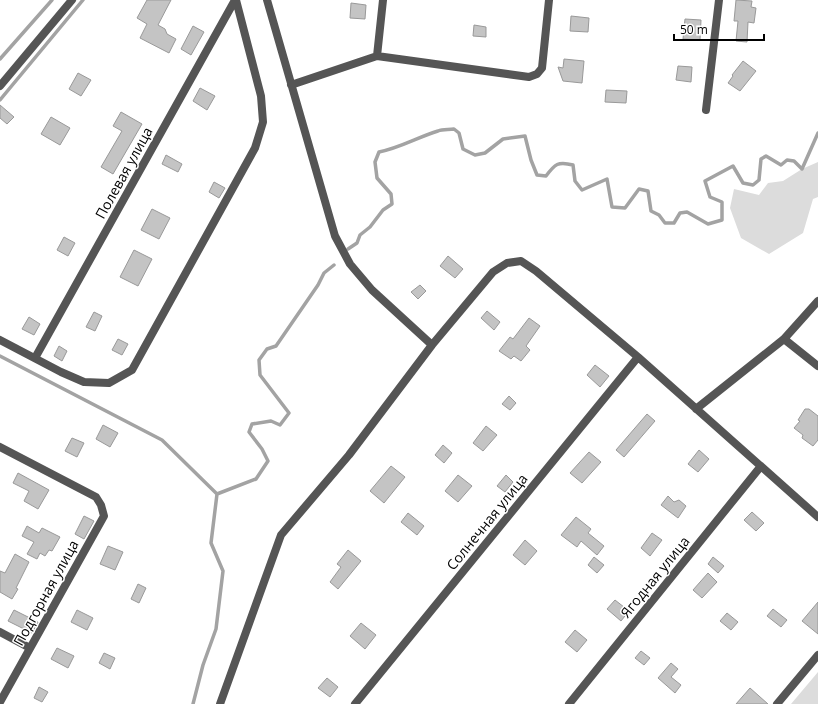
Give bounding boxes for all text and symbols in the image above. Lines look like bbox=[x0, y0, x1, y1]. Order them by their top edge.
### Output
scale bar bbox=[674, 16, 764, 42]
text: 50 m bbox=[680, 21, 708, 38]
street label: Полевая улица bbox=[90, 123, 157, 222]
street label: Солнечная улица bbox=[442, 469, 531, 574]
street label: Ягодная улица bbox=[616, 532, 693, 621]
street label: Подгорная улица bbox=[9, 536, 83, 649]

